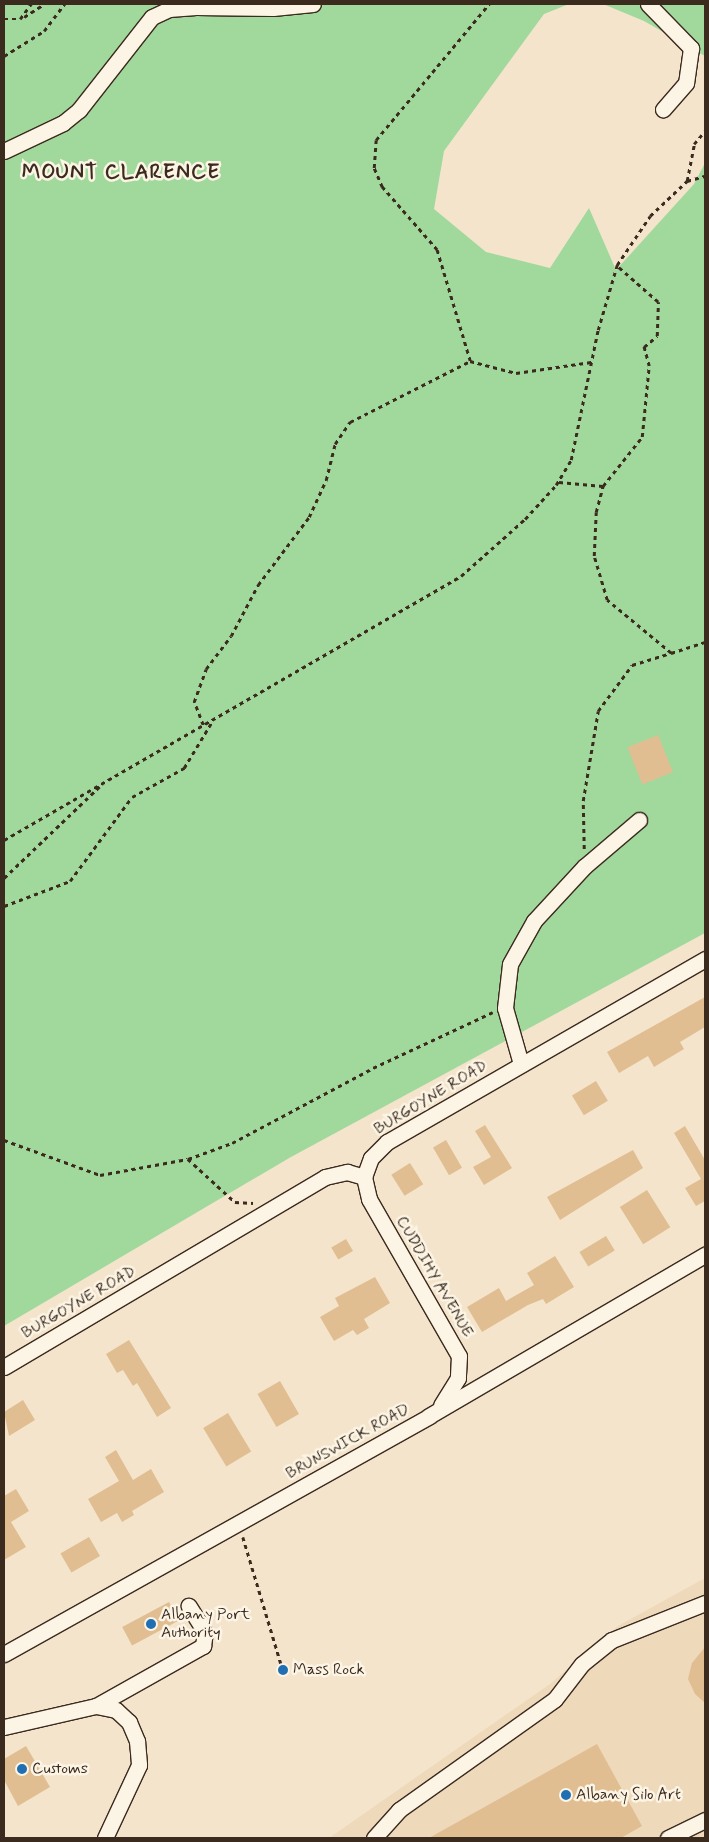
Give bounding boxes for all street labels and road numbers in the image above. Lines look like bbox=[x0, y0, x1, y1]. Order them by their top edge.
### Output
street label: BURGOYNE ROAD bbox=[372, 1057, 490, 1139]
street label: CUDDIHY AVENUE bbox=[391, 1212, 477, 1342]
street label: BURGOYNE ROAD bbox=[19, 1263, 139, 1343]
street label: BRUNSWICK ROAD bbox=[283, 1400, 413, 1484]

